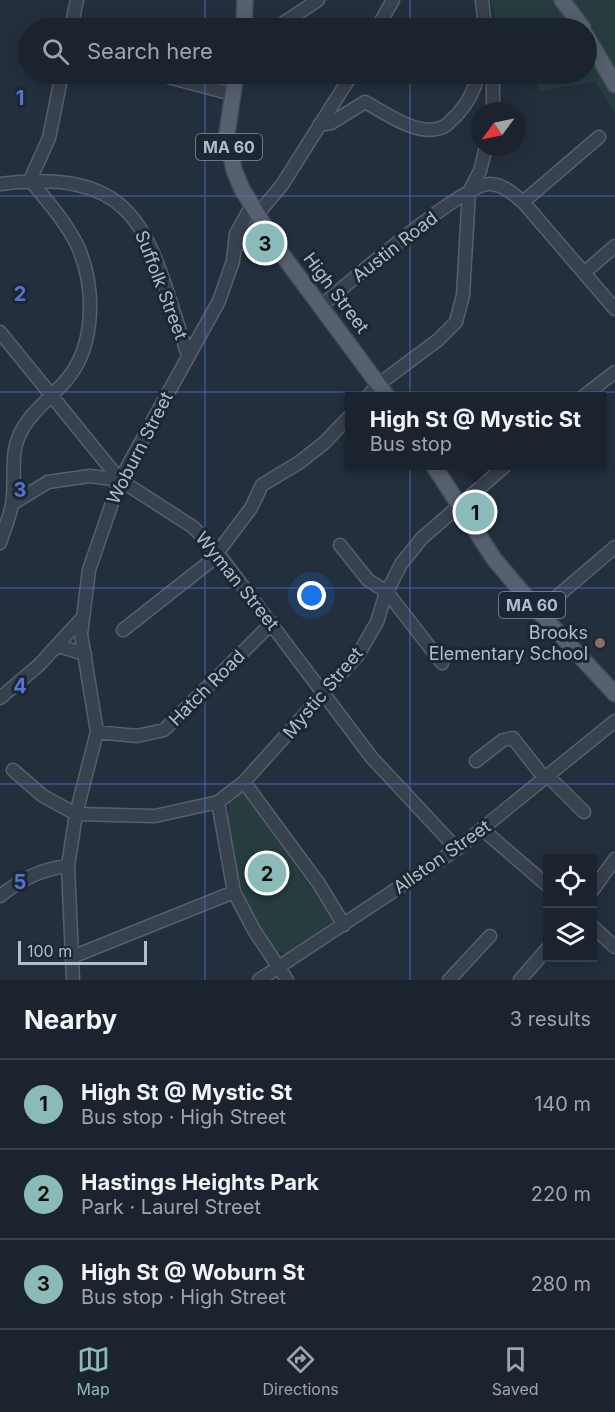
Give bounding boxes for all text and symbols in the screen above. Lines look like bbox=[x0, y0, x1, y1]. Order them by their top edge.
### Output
search box bbox=[18, 18, 597, 84]
icon: search bbox=[39, 35, 72, 68]
text: Search here bbox=[87, 38, 213, 64]
text: 1 bbox=[16, 86, 24, 110]
north arrow bbox=[471, 102, 525, 156]
road number: MA 60 bbox=[196, 134, 262, 160]
street label: Austin Road bbox=[348, 207, 441, 286]
pin: 3 bbox=[246, 220, 284, 266]
street label: Suffolk Street bbox=[131, 227, 192, 342]
street label: High Street bbox=[299, 248, 374, 337]
text: 2 bbox=[14, 282, 26, 306]
street label: Woburn Street bbox=[102, 388, 177, 507]
popup bbox=[345, 392, 606, 470]
text: High St @ Mystic St bbox=[370, 406, 581, 432]
text: Bus stop bbox=[370, 432, 452, 456]
text: 3 bbox=[14, 478, 26, 502]
pin: 1 bbox=[456, 490, 494, 534]
street label: Wyman Street bbox=[191, 527, 283, 634]
your location bbox=[297, 581, 326, 610]
road number: MA 60 bbox=[499, 592, 565, 618]
place label: Brooks Elementary School bbox=[429, 622, 588, 664]
marker: Brooks Elementary School bbox=[593, 636, 607, 650]
street label: Mystic Street bbox=[278, 643, 367, 742]
street label: Hatch Road bbox=[164, 645, 249, 730]
text: 4 bbox=[13, 674, 27, 698]
street label: Allston Street bbox=[389, 815, 494, 898]
pin: 2 bbox=[248, 850, 286, 896]
map controls bbox=[543, 854, 597, 962]
button: locate bbox=[543, 854, 597, 908]
text: 5 bbox=[14, 870, 26, 894]
button: layers bbox=[543, 908, 597, 962]
scale bar bbox=[18, 938, 147, 966]
text: 100 m bbox=[27, 941, 72, 961]
text: Nearby bbox=[24, 1004, 117, 1035]
text: 3 results bbox=[510, 1007, 591, 1031]
text: High St @ Mystic St bbox=[81, 1079, 292, 1105]
text: 1 bbox=[39, 1092, 48, 1116]
text: 140 m bbox=[534, 1092, 591, 1116]
text: Bus stop · High Street bbox=[81, 1105, 286, 1129]
text: Hastings Heights Park bbox=[81, 1169, 319, 1195]
text: 2 bbox=[37, 1182, 50, 1206]
text: 220 m bbox=[531, 1182, 591, 1206]
text: Park · Laurel Street bbox=[81, 1195, 261, 1219]
text: High St @ Woburn St bbox=[81, 1259, 305, 1285]
text: 3 bbox=[37, 1272, 50, 1296]
text: 280 m bbox=[531, 1272, 591, 1296]
text: Bus stop · High Street bbox=[81, 1285, 286, 1309]
tab: Map bbox=[76, 1343, 110, 1399]
tab: Directions bbox=[263, 1343, 339, 1399]
tab: Saved bbox=[492, 1343, 539, 1399]

